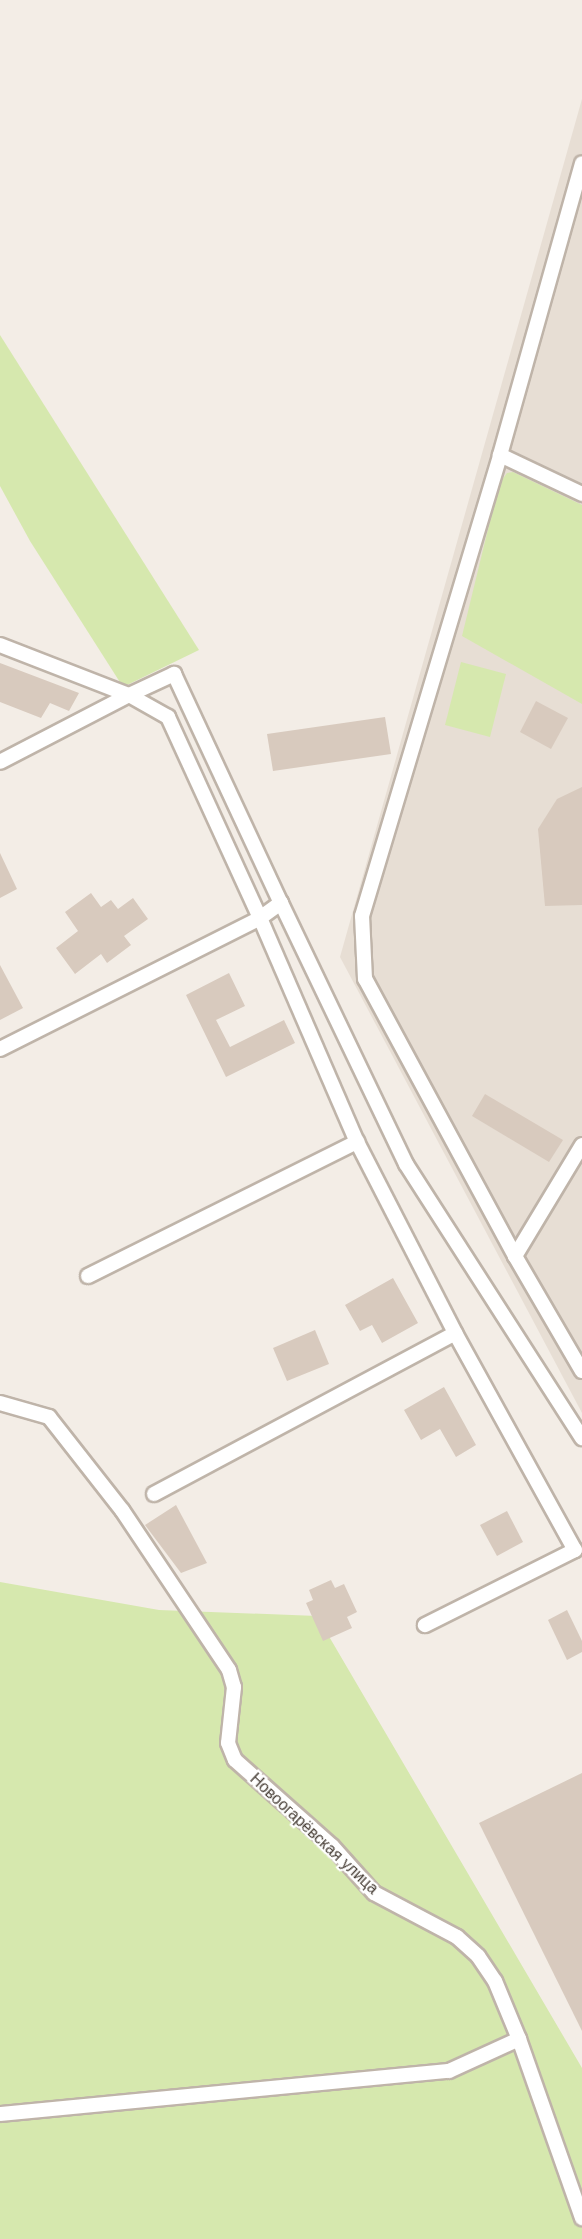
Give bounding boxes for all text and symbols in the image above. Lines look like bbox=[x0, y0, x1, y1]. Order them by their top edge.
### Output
street label: Новоогарёвская улица bbox=[246, 1770, 382, 1898]

